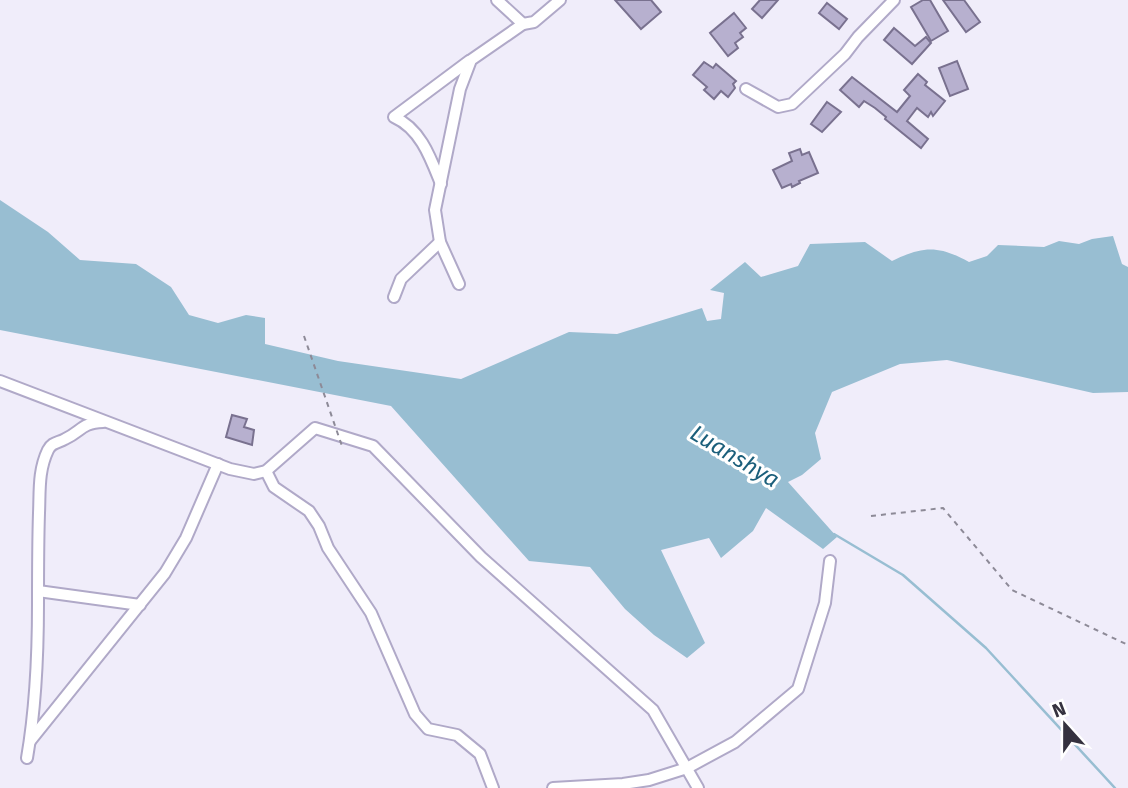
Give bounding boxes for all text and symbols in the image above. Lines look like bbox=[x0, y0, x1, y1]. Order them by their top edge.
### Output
water label: Luanshya bbox=[686, 419, 784, 493]
north arrow bbox=[1030, 690, 1100, 760]
text: N bbox=[1049, 697, 1069, 723]

